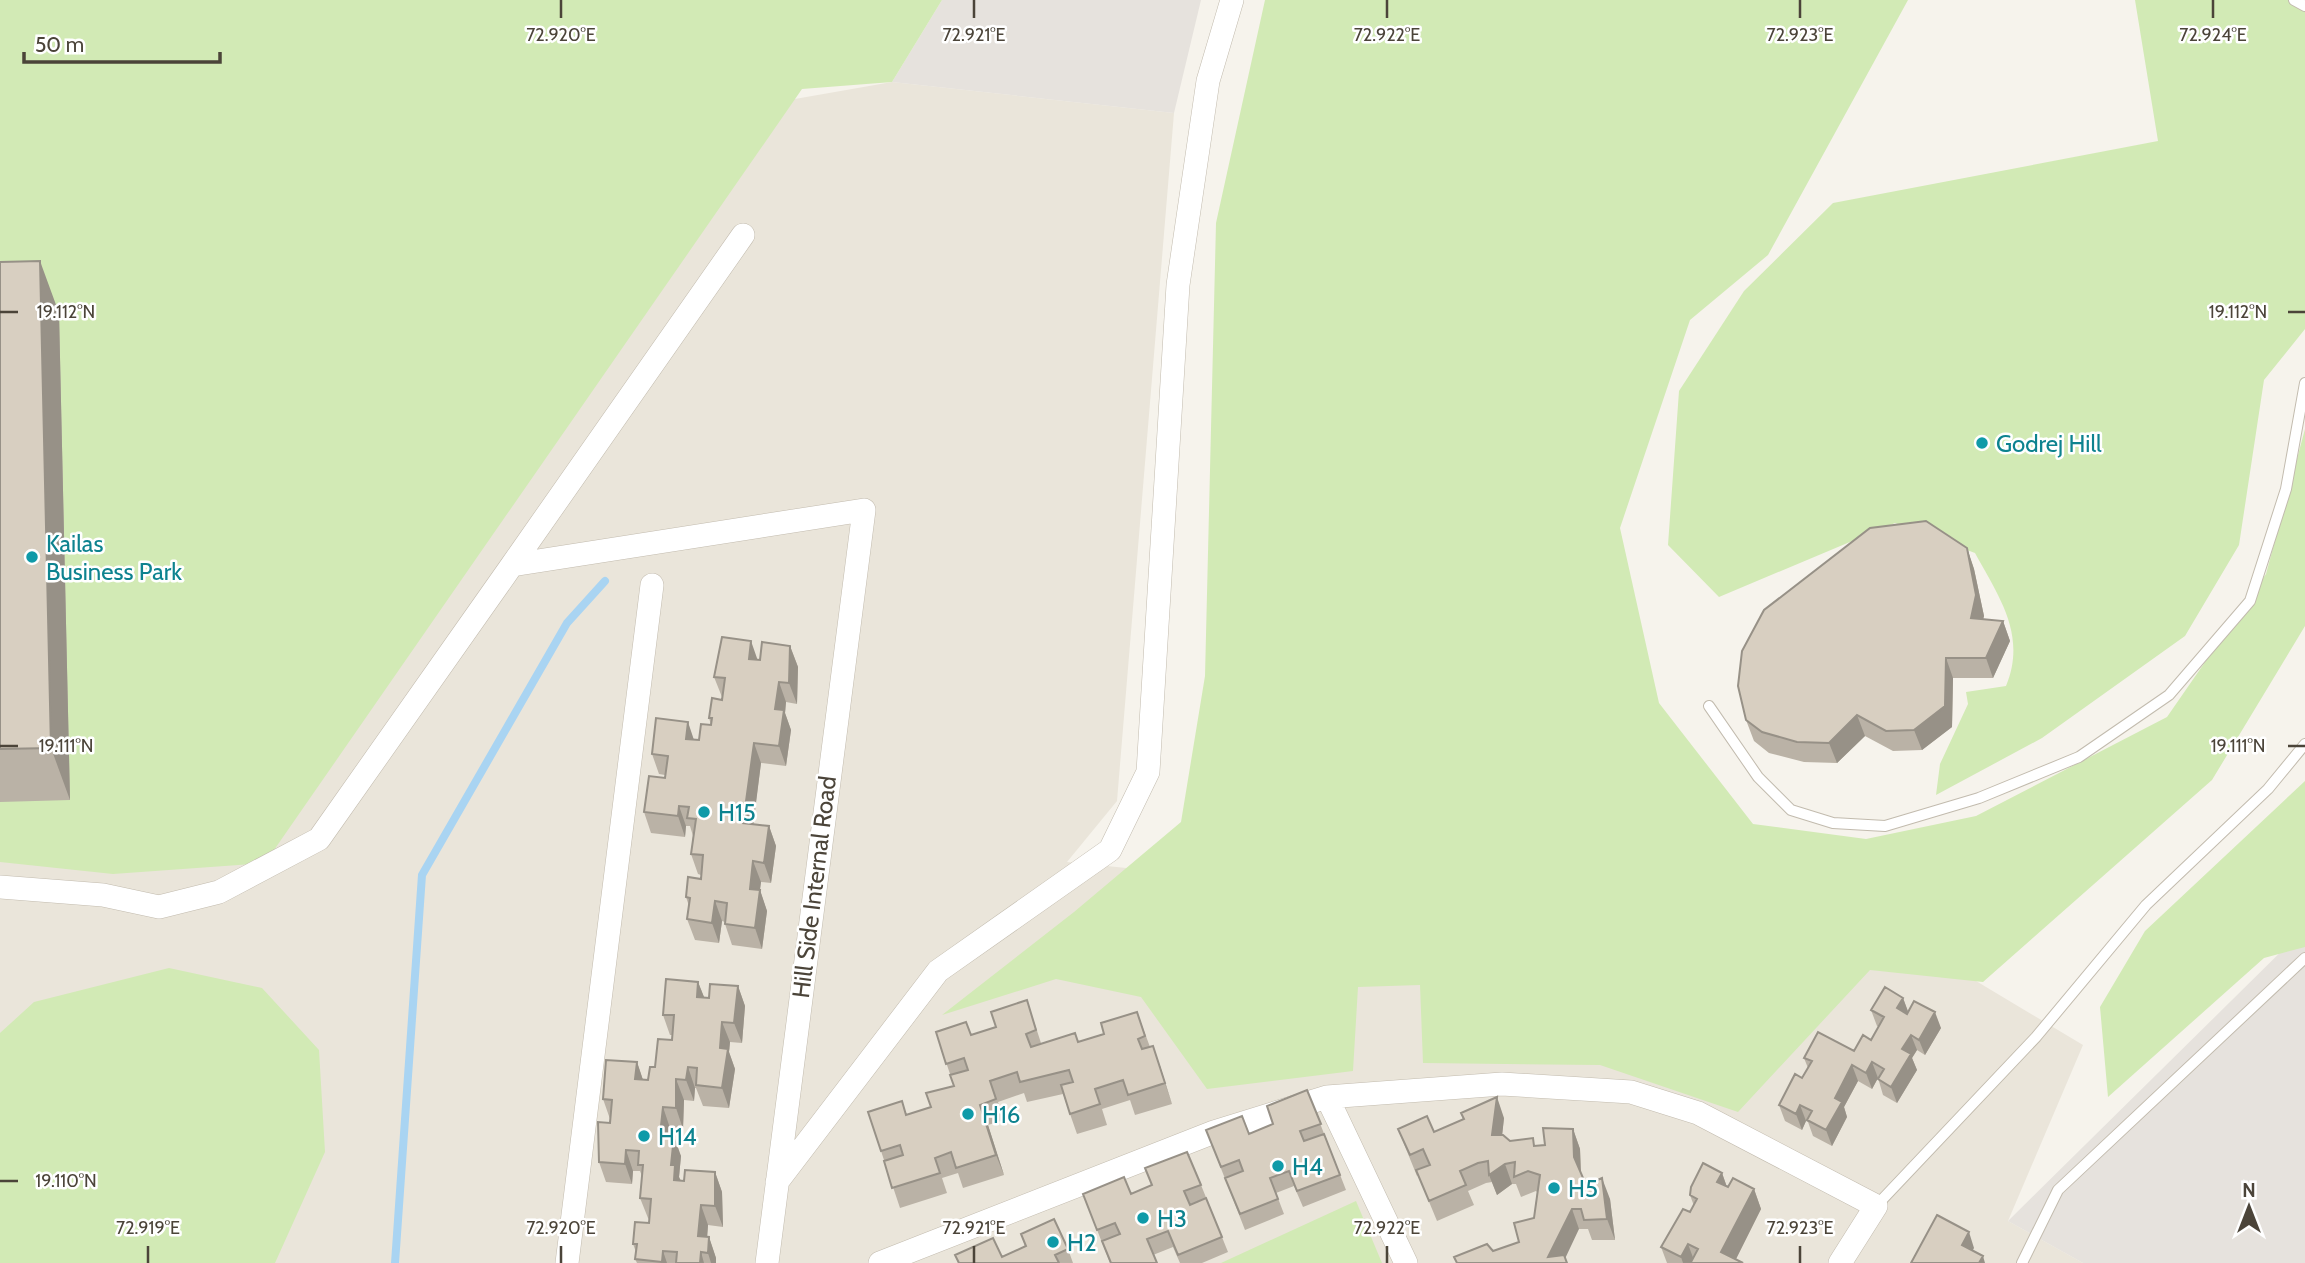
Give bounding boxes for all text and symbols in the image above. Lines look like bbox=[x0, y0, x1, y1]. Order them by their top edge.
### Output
scale bar bbox=[24, 21, 220, 65]
text: 72.920°E bbox=[526, 24, 596, 46]
text: 72.921°E bbox=[943, 24, 1006, 46]
text: 72.922°E bbox=[1354, 24, 1420, 46]
text: 72.923°E bbox=[1767, 24, 1833, 46]
text: 72.924°E bbox=[2179, 24, 2247, 46]
text: 50 m bbox=[35, 32, 84, 57]
text: 19.112°N bbox=[37, 301, 95, 323]
text: 19.112°N bbox=[2209, 301, 2267, 323]
place label: Godrej Hill bbox=[1996, 429, 2102, 458]
marker: Godrej Hill bbox=[1974, 435, 1990, 451]
place label: Kailas Business Park bbox=[46, 529, 182, 586]
marker: Kailas Business Park bbox=[24, 549, 40, 565]
text: 19.111°N bbox=[39, 735, 93, 757]
text: 19.111°N bbox=[2211, 735, 2265, 757]
street label: Hill Side Internal Road bbox=[786, 774, 842, 1000]
place label: H15 bbox=[718, 798, 756, 827]
marker: H15 bbox=[696, 804, 712, 820]
place label: H16 bbox=[982, 1100, 1020, 1129]
marker: H16 bbox=[960, 1106, 976, 1122]
place label: H14 bbox=[658, 1122, 697, 1151]
marker: H14 bbox=[636, 1128, 652, 1144]
place label: H4 bbox=[1292, 1152, 1323, 1181]
marker: H4 bbox=[1270, 1158, 1286, 1174]
text: 19.110°N bbox=[35, 1170, 97, 1192]
north arrow bbox=[2214, 1172, 2284, 1242]
place label: H5 bbox=[1568, 1174, 1598, 1203]
text: N bbox=[2242, 1179, 2256, 1202]
marker: H5 bbox=[1546, 1180, 1562, 1196]
place label: H3 bbox=[1157, 1204, 1187, 1233]
marker: H3 bbox=[1135, 1210, 1151, 1226]
text: 72.919°E bbox=[116, 1217, 180, 1239]
text: 72.920°E bbox=[526, 1217, 596, 1239]
text: 72.921°E bbox=[943, 1217, 1006, 1239]
text: 72.922°E bbox=[1354, 1217, 1420, 1239]
text: 72.923°E bbox=[1767, 1217, 1833, 1239]
place label: H2 bbox=[1067, 1228, 1097, 1257]
marker: H2 bbox=[1045, 1234, 1061, 1250]

